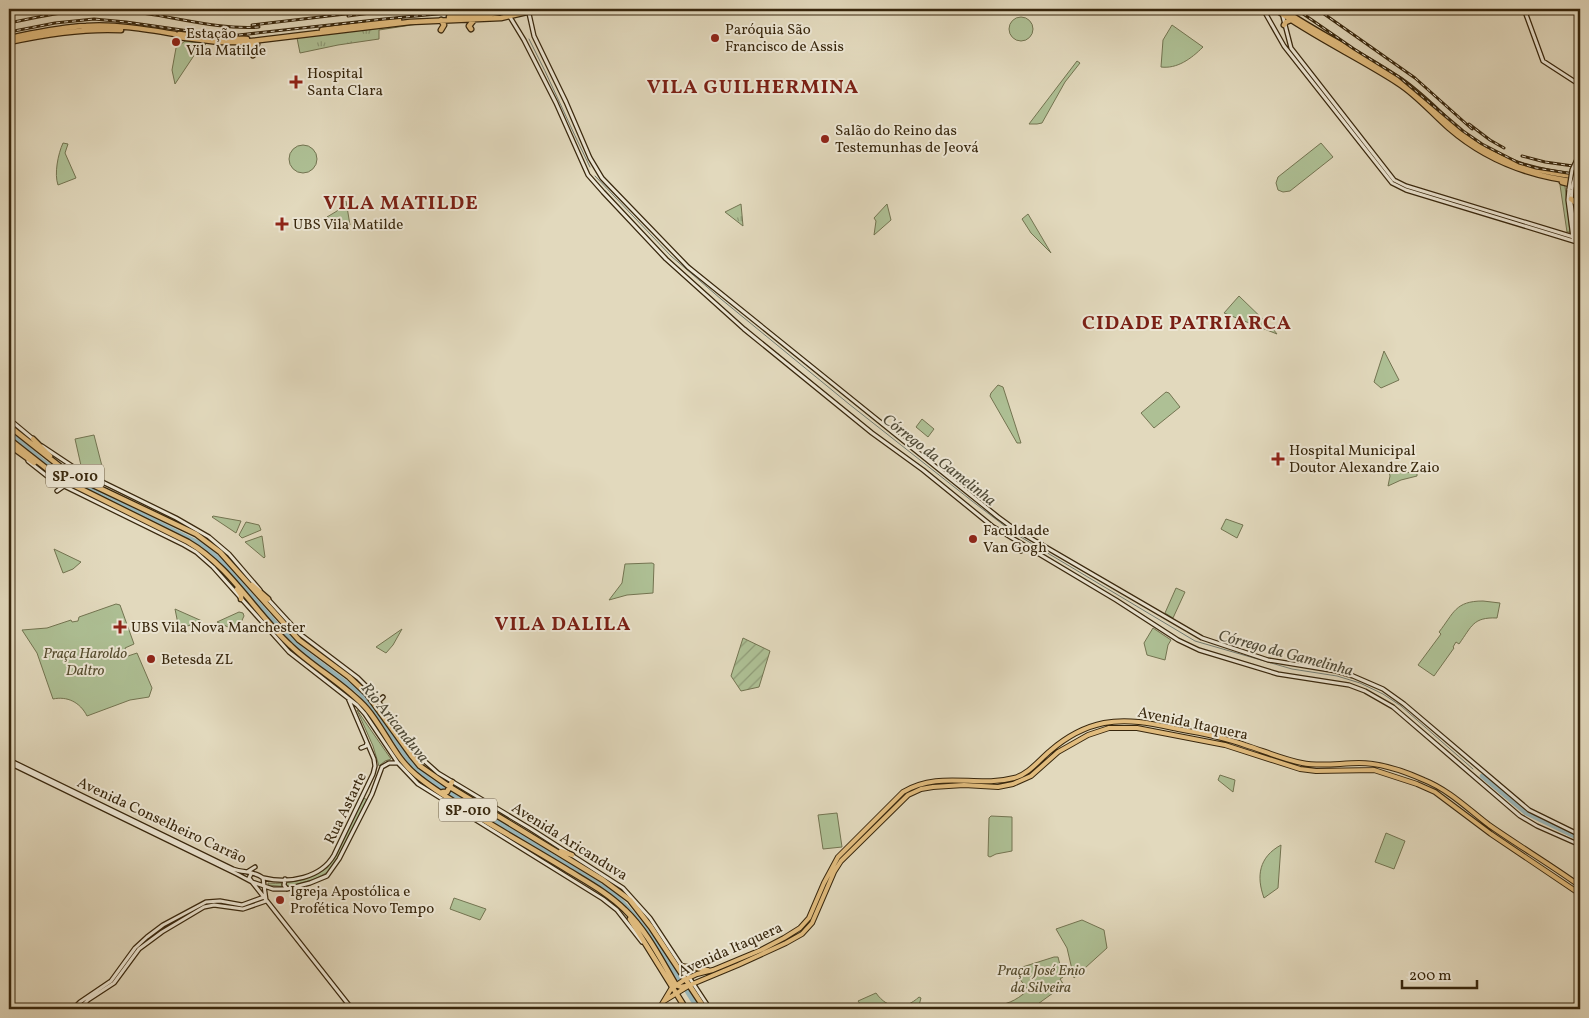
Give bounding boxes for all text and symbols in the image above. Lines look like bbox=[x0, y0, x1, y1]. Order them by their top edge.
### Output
place label: Paróquia São Francisco de Assis bbox=[725, 20, 844, 58]
place label: Estação Vila Matilde bbox=[186, 24, 266, 62]
marker: Paróquia São Francisco de Assis bbox=[709, 32, 721, 44]
marker: Estação Vila Matilde bbox=[170, 36, 182, 48]
place label: Hospital Santa Clara bbox=[307, 64, 383, 102]
district label: VILA GUILHERMINA bbox=[647, 74, 859, 102]
marker: Hospital Santa Clara bbox=[289, 75, 303, 89]
place label: Salão do Reino das Testemunhas de Jeová bbox=[835, 121, 979, 159]
marker: Salão do Reino das Testemunhas de Jeová bbox=[819, 133, 831, 145]
district label: VILA MATILDE bbox=[323, 190, 479, 218]
place label: UBS Vila Matilde bbox=[293, 215, 403, 236]
marker: UBS Vila Matilde bbox=[275, 217, 289, 231]
district label: CIDADE PATRIARCA bbox=[1082, 310, 1292, 338]
water label: Córrego da Gamelinha bbox=[877, 409, 1001, 512]
place label: Hospital Municipal Doutor Alexandre Zaio bbox=[1289, 441, 1439, 479]
marker: Hospital Municipal Doutor Alexandre Zaio bbox=[1271, 452, 1285, 466]
road number: SP-010 bbox=[46, 464, 104, 488]
place label: Faculdade Van Gogh bbox=[983, 521, 1049, 559]
marker: Faculdade Van Gogh bbox=[967, 533, 979, 545]
district label: VILA DALILA bbox=[494, 611, 632, 639]
place label: UBS Vila Nova Manchester bbox=[131, 618, 305, 639]
marker: UBS Vila Nova Manchester bbox=[113, 620, 127, 634]
water label: Córrego da Gamelinha bbox=[1216, 625, 1356, 683]
park label: Praça Haroldo Daltro bbox=[43, 644, 127, 682]
place label: Betesda ZL bbox=[161, 650, 233, 671]
marker: Betesda ZL bbox=[145, 653, 157, 665]
water label: Rio Aricanduva bbox=[355, 679, 434, 768]
street label: Avenida Itaquera bbox=[1135, 703, 1250, 746]
street label: Rua Astarte bbox=[320, 769, 373, 848]
street label: Avenida Conselheiro Carrão bbox=[73, 773, 250, 870]
road number: SP-010 bbox=[439, 798, 497, 822]
street label: Avenida Aricanduva bbox=[507, 798, 631, 886]
place label: Igreja Apostólica e Profética Novo Tempo bbox=[290, 882, 434, 920]
marker: Igreja Apostólica e Profética Novo Tempo bbox=[274, 894, 286, 906]
street label: Avenida Itaquera bbox=[675, 918, 786, 983]
scale bar bbox=[1402, 958, 1476, 990]
park label: Praça José Enio da Silveira bbox=[997, 961, 1085, 999]
text: 200 m bbox=[1409, 966, 1452, 987]

